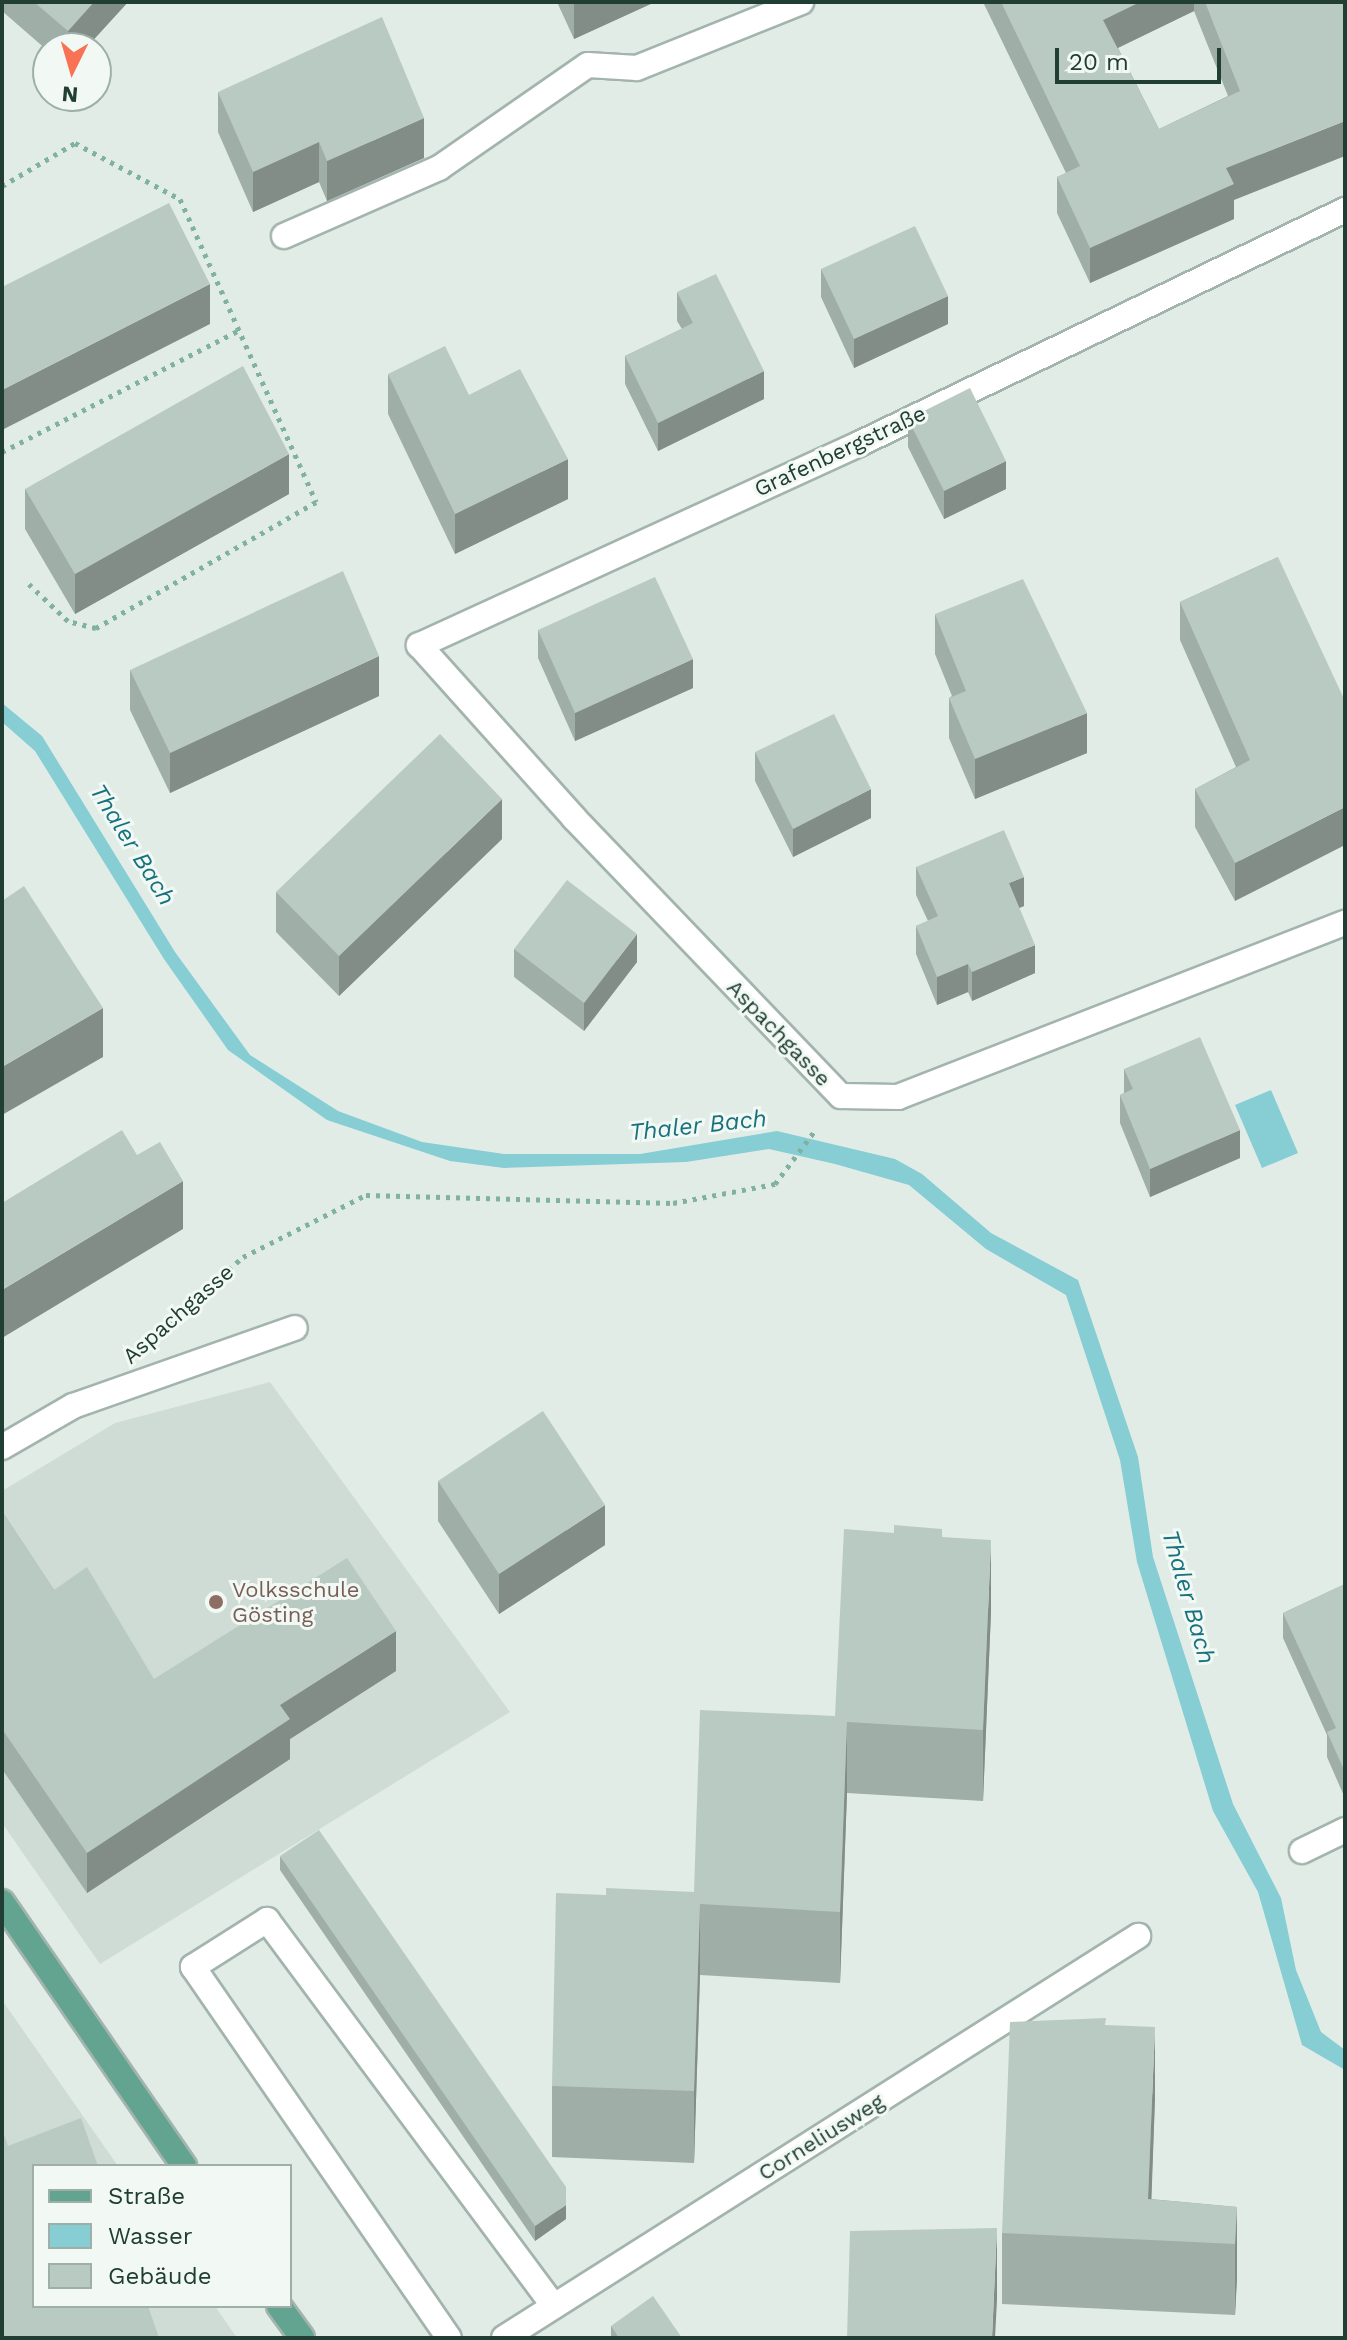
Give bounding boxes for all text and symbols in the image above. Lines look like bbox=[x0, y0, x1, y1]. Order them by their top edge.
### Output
north arrow bbox=[32, 32, 112, 112]
scale bar bbox=[1059, 32, 1225, 82]
text: 20 m bbox=[1069, 48, 1129, 76]
text: N bbox=[61, 81, 79, 108]
street label: Grafenbergstraße bbox=[750, 400, 930, 502]
water label: Thaler Bach bbox=[83, 779, 181, 911]
street label: Aspachgasse bbox=[721, 974, 837, 1092]
water label: Thaler Bach bbox=[628, 1104, 768, 1148]
street label: Aspachgasse bbox=[117, 1259, 239, 1369]
water label: Thaler Bach bbox=[1155, 1526, 1221, 1668]
place label: Volksschule Gösting bbox=[232, 1576, 360, 1628]
marker: Volksschule Gösting bbox=[207, 1593, 225, 1611]
street label: Corneliusweg bbox=[753, 2088, 889, 2186]
legend bbox=[32, 2164, 292, 2308]
text: Straße bbox=[108, 2182, 185, 2210]
text: Wasser bbox=[108, 2222, 193, 2250]
text: Gebäude bbox=[108, 2262, 212, 2290]

